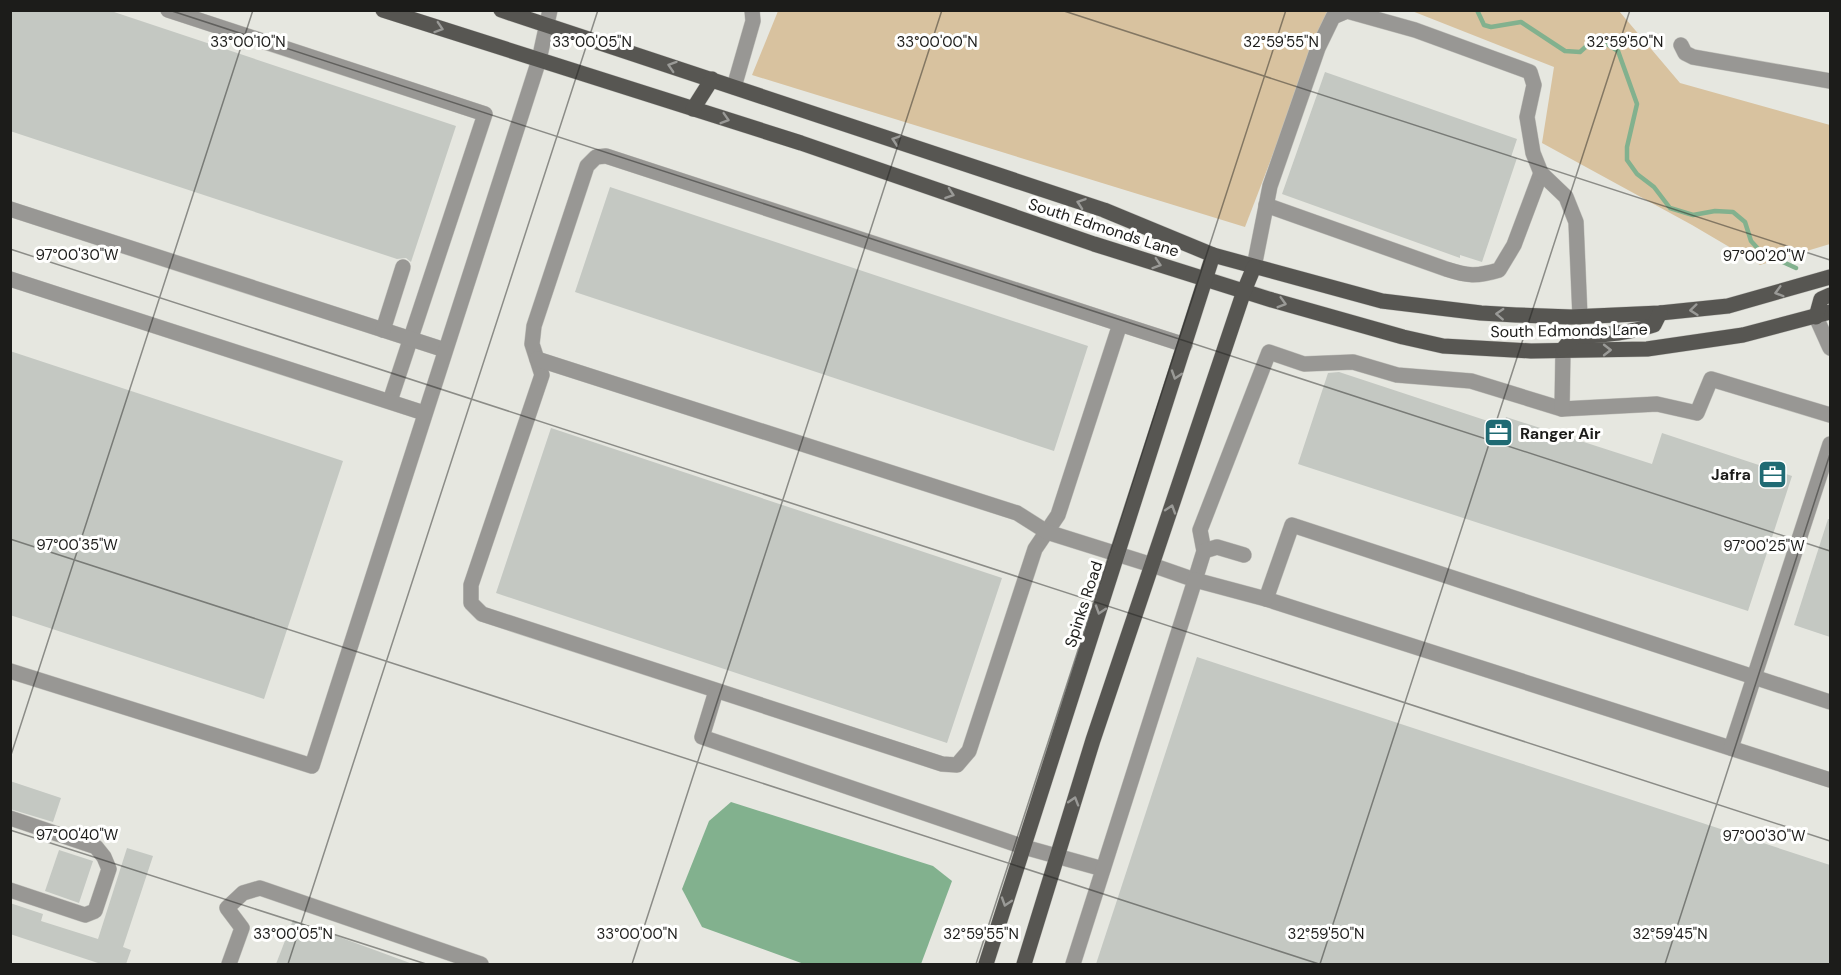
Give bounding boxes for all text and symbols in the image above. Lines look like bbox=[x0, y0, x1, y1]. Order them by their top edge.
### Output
one-way arrow bbox=[433, 21, 444, 33]
text: 33°00'10"N bbox=[210, 32, 286, 52]
text: 33°00'05"N bbox=[552, 32, 632, 52]
text: 33°00'00"N bbox=[896, 32, 978, 52]
text: 32°59'55"N bbox=[1243, 32, 1319, 52]
text: 32°59'50"N bbox=[1587, 32, 1663, 52]
one-way arrow bbox=[667, 60, 677, 73]
one-way arrow bbox=[719, 111, 730, 124]
one-way arrow bbox=[891, 135, 902, 148]
one-way arrow bbox=[944, 187, 955, 199]
street label: South Edmonds Lane bbox=[1026, 193, 1182, 262]
one-way arrow bbox=[1076, 197, 1087, 210]
text: 97°00'30"W bbox=[35, 245, 119, 265]
text: 97°00'20"W bbox=[1723, 246, 1806, 266]
one-way arrow bbox=[1151, 257, 1162, 269]
one-way arrow bbox=[1774, 285, 1785, 297]
one-way arrow bbox=[1276, 296, 1287, 308]
one-way arrow bbox=[1689, 303, 1699, 316]
one-way arrow bbox=[1496, 308, 1505, 321]
street label: South Edmonds Lane bbox=[1490, 319, 1648, 342]
one-way arrow bbox=[1602, 344, 1611, 356]
one-way arrow bbox=[1170, 369, 1183, 380]
office icon: Ranger Air bbox=[1483, 417, 1515, 449]
place label: Ranger Air bbox=[1520, 423, 1601, 444]
office icon: Jafra bbox=[1756, 458, 1788, 490]
place label: Jafra bbox=[1711, 464, 1751, 485]
one-way arrow bbox=[1164, 504, 1176, 515]
text: 97°00'35"W bbox=[36, 535, 118, 555]
text: 97°00'25"W bbox=[1723, 536, 1805, 556]
street label: Spinks Road bbox=[1060, 558, 1107, 650]
one-way arrow bbox=[1095, 604, 1107, 615]
one-way arrow bbox=[1067, 796, 1080, 807]
text: 97°00'40"W bbox=[36, 825, 119, 845]
text: 97°00'30"W bbox=[1722, 826, 1806, 846]
one-way arrow bbox=[1001, 896, 1013, 907]
text: 33°00'05"N bbox=[253, 924, 333, 944]
text: 33°00'00"N bbox=[596, 924, 678, 944]
text: 32°59'55"N bbox=[943, 924, 1019, 944]
text: 32°59'50"N bbox=[1288, 924, 1364, 944]
text: 32°59'45"N bbox=[1632, 924, 1708, 944]

